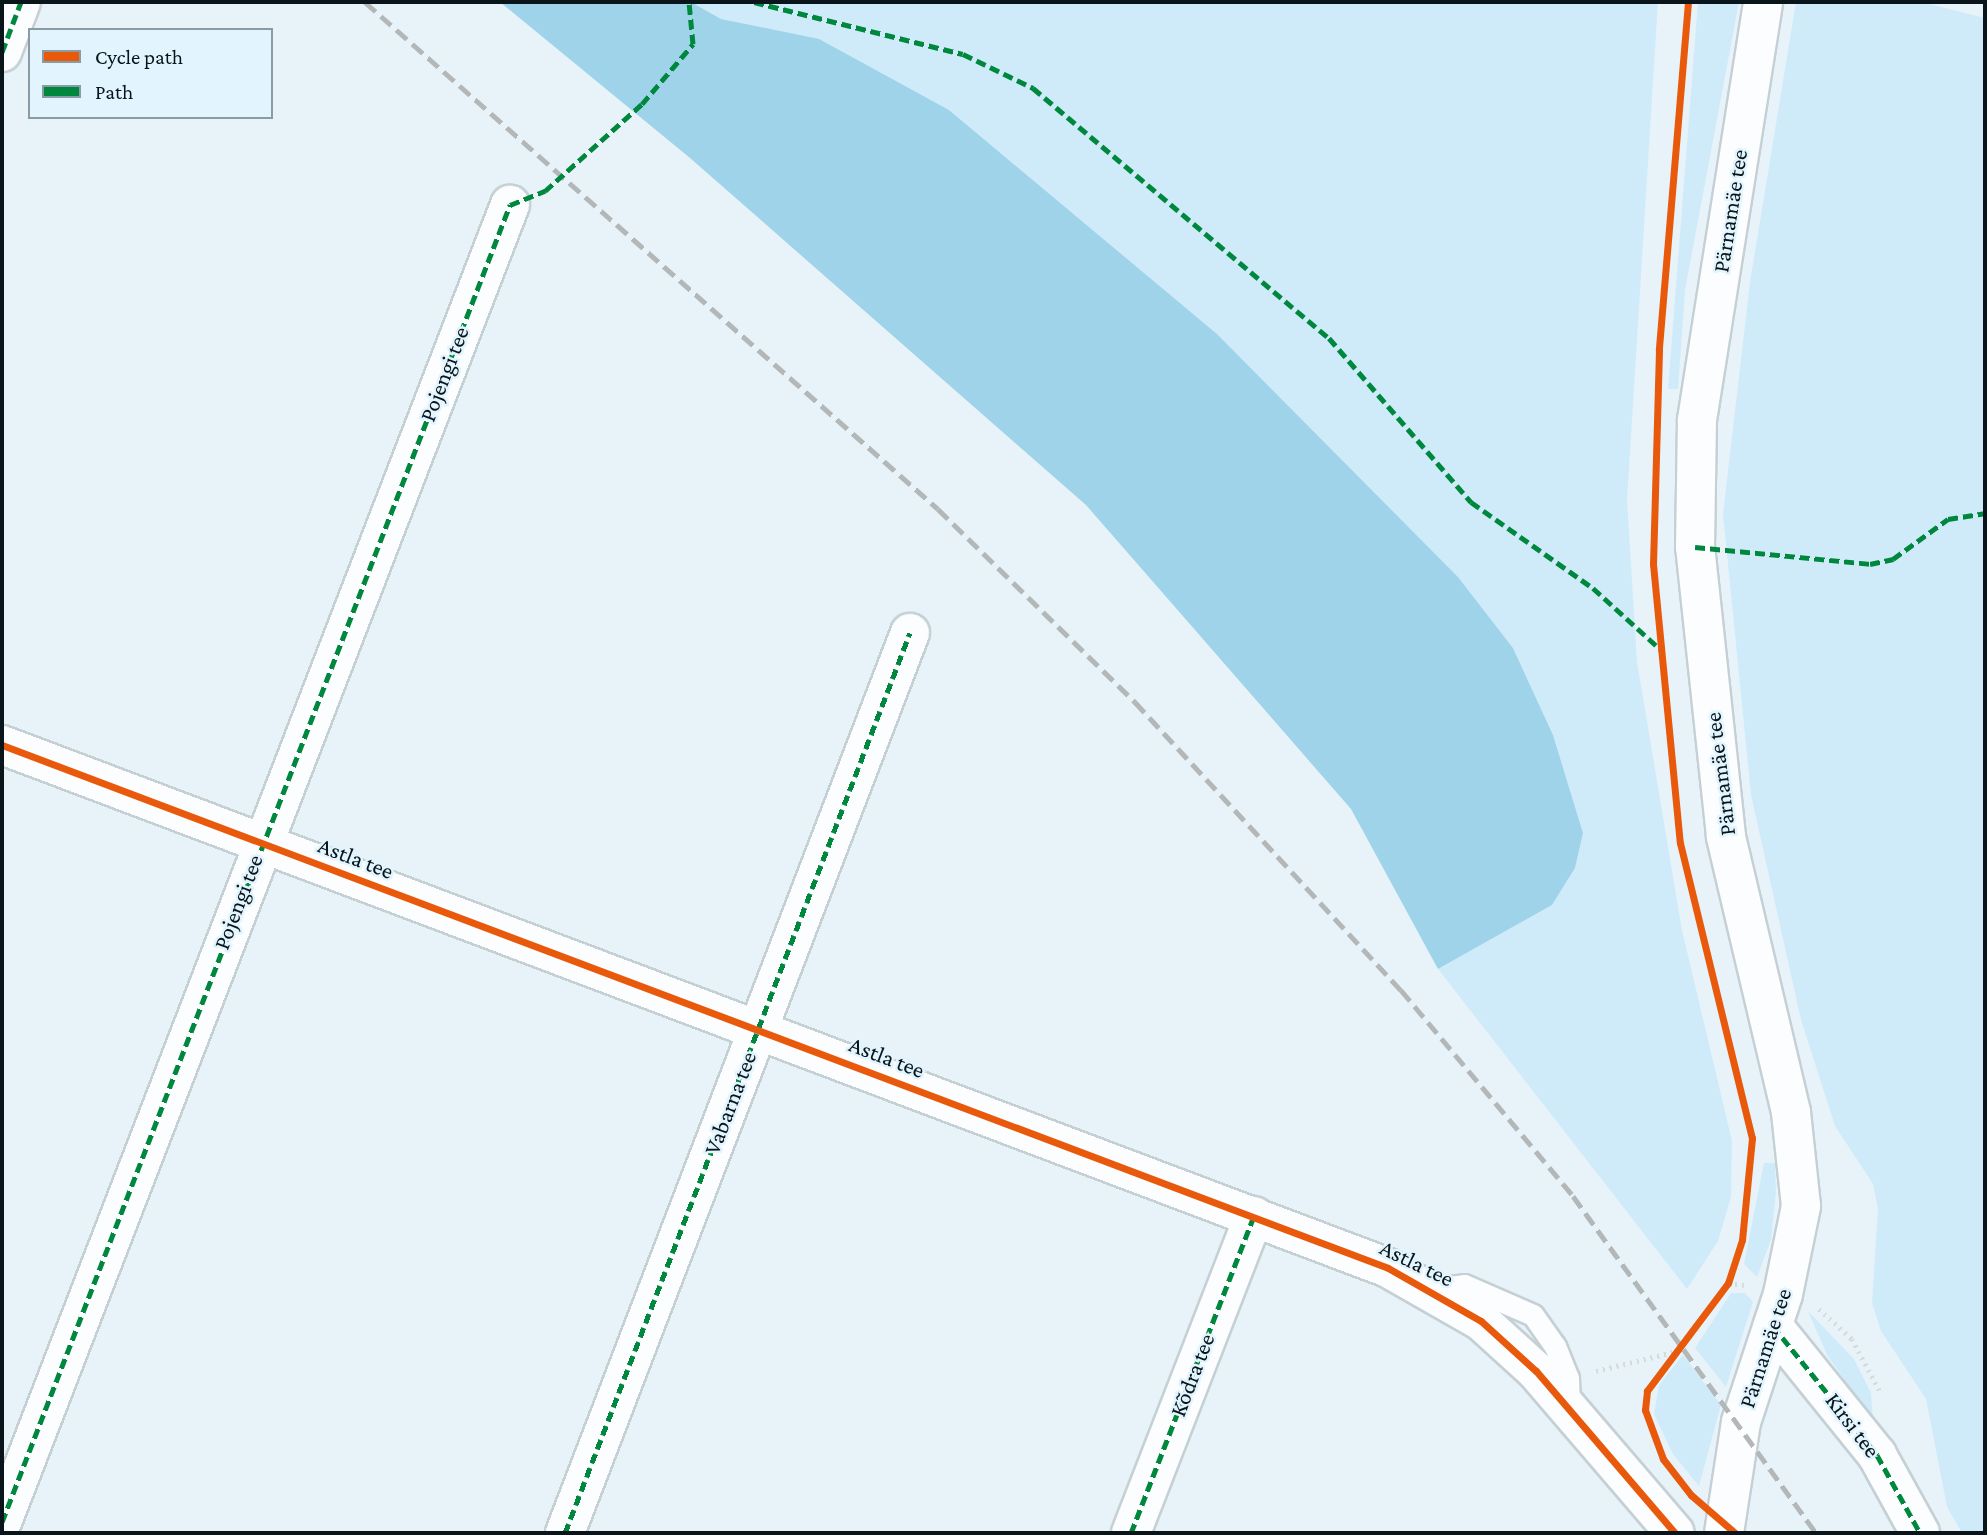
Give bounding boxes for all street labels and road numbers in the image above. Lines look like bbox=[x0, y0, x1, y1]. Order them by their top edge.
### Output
street label: Pärnamäe tee bbox=[1707, 147, 1753, 275]
street label: Pojengi tee bbox=[413, 322, 475, 426]
street label: Pärnamäe tee bbox=[1699, 711, 1741, 837]
street label: Astla tee bbox=[314, 831, 398, 885]
street label: Pojengi tee bbox=[207, 850, 269, 954]
street label: Astla tee bbox=[845, 1030, 929, 1084]
street label: Vabarna tee bbox=[698, 1047, 762, 1159]
street label: Astla tee bbox=[1376, 1233, 1458, 1293]
street label: Pärnamäe tee bbox=[1733, 1285, 1797, 1411]
street label: Kõdra tee bbox=[1164, 1330, 1220, 1420]
street label: Kirsi tee bbox=[1820, 1387, 1886, 1463]

